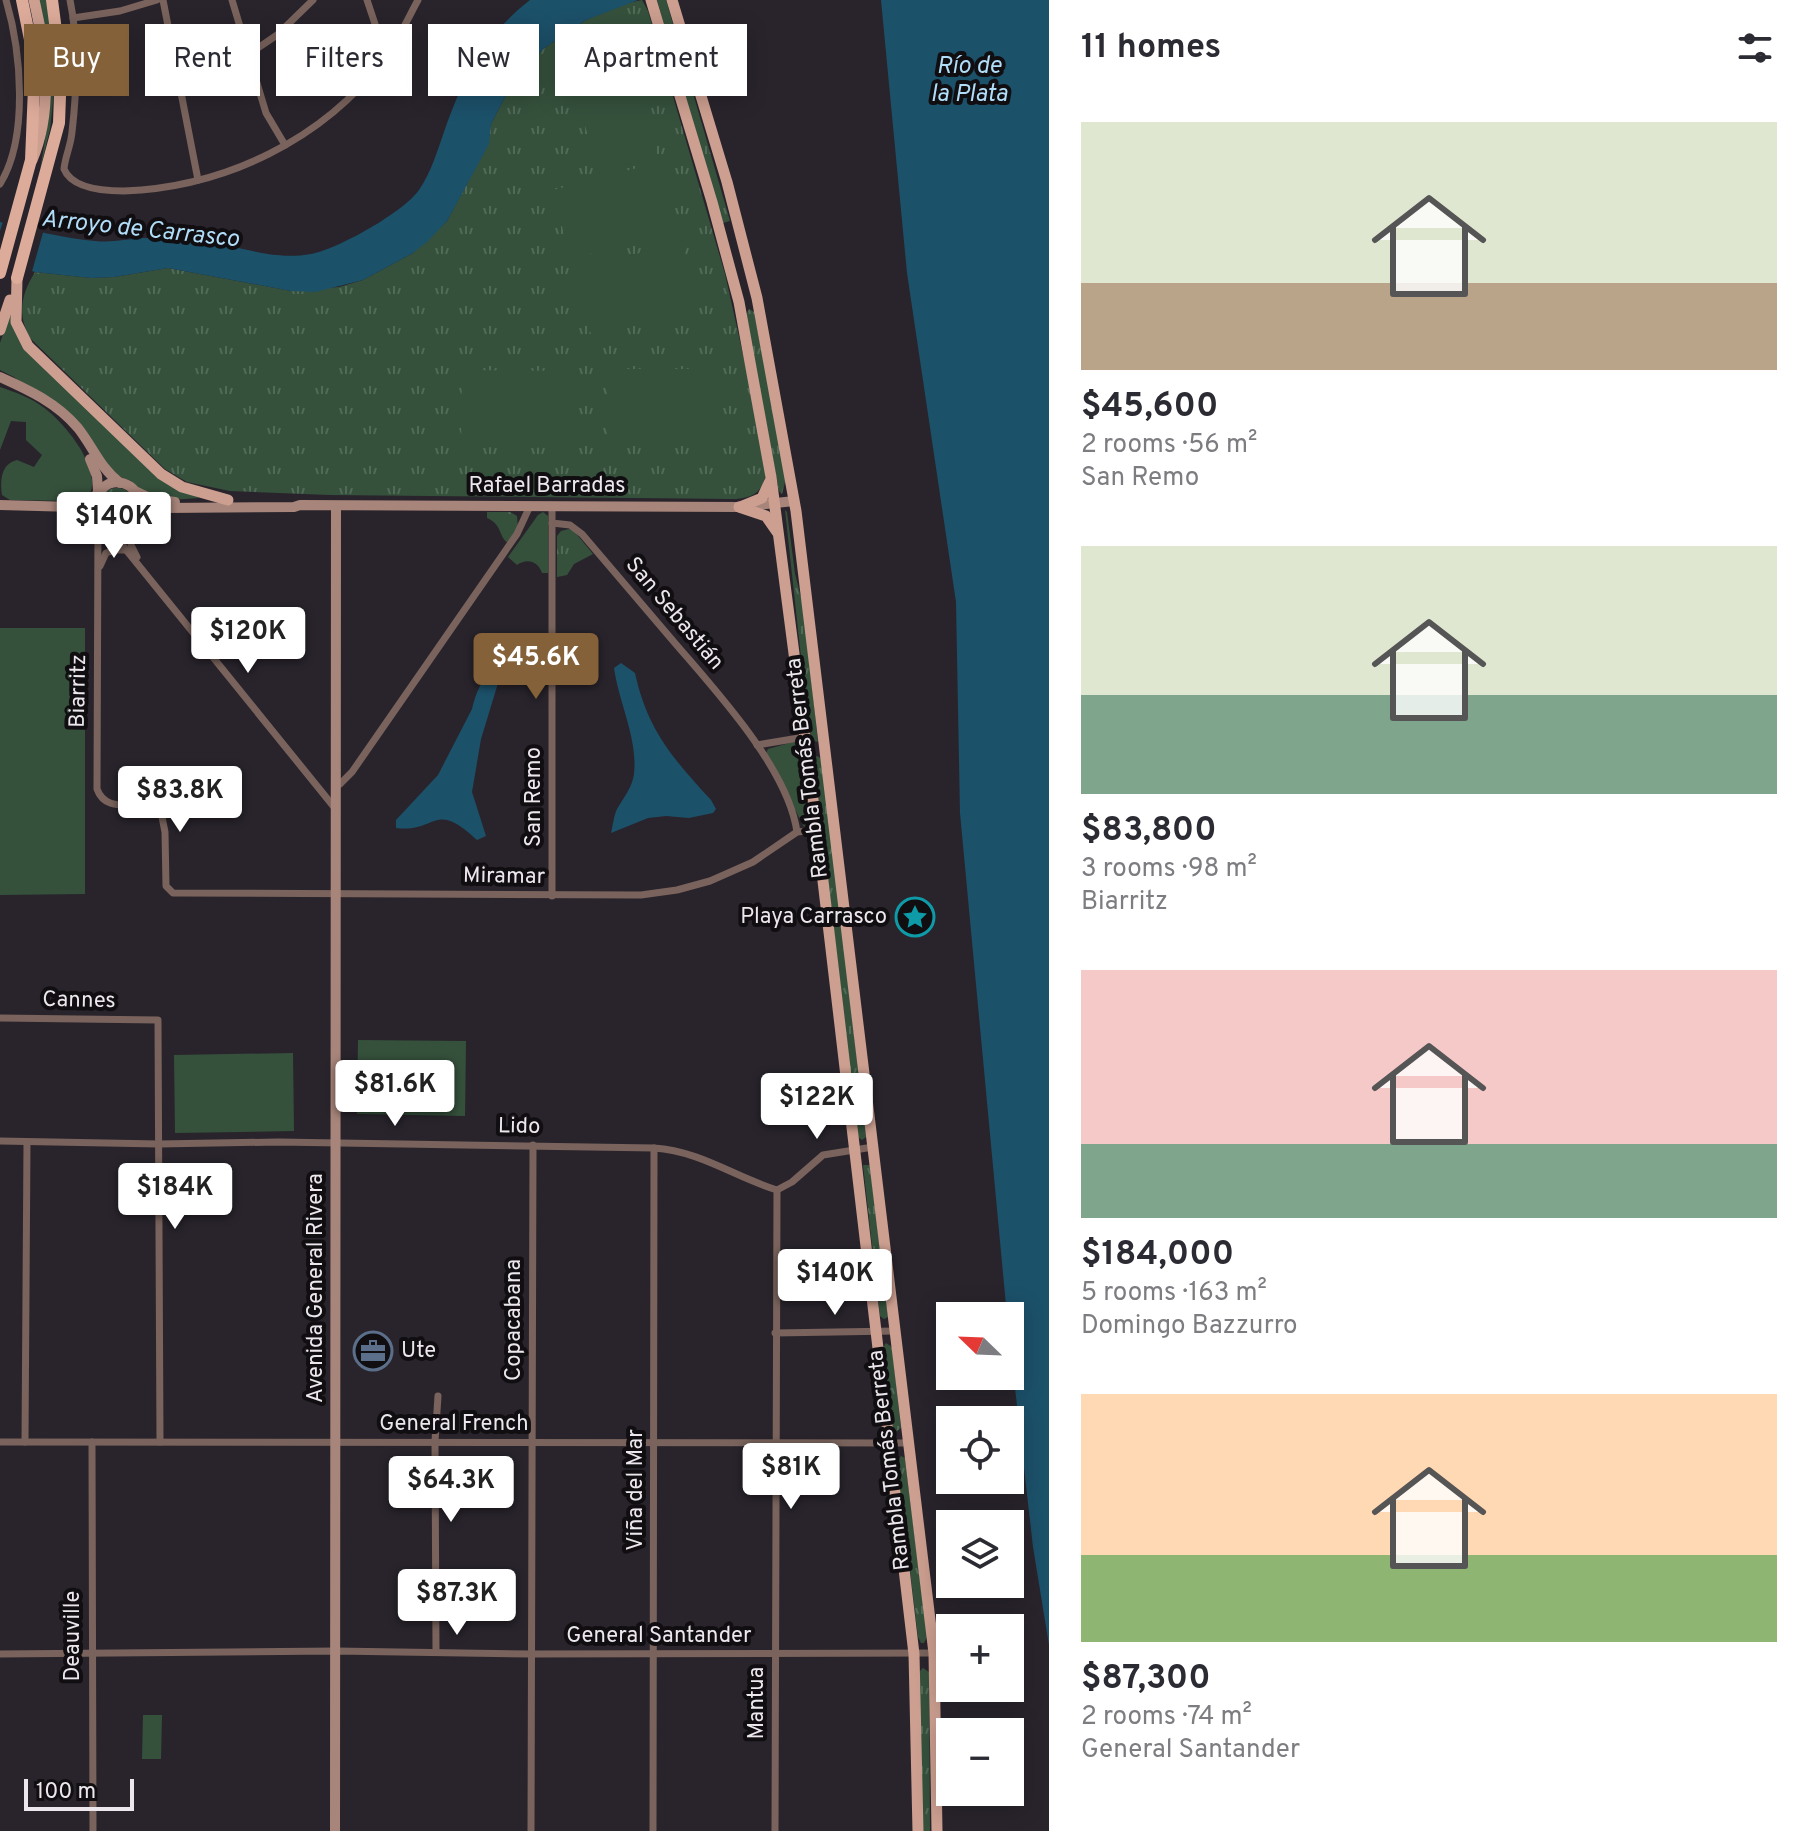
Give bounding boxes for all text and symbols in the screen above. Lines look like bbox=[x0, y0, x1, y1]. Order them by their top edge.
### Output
chip: Buy bbox=[24, 24, 129, 96]
chip: Rent bbox=[145, 24, 260, 96]
chip: Filters bbox=[276, 24, 412, 96]
chip: New bbox=[428, 24, 539, 96]
chip: Apartment bbox=[555, 24, 747, 96]
icon: filters bbox=[1733, 26, 1777, 70]
text: 11 homes bbox=[1081, 27, 1221, 70]
water label: Río de la Plata bbox=[930, 52, 1008, 110]
icon: home bbox=[1357, 174, 1501, 318]
water label: Arroyo de Carrasco bbox=[40, 205, 241, 255]
text: $45,600 bbox=[1081, 386, 1218, 429]
text: 2 rooms · 56 m² bbox=[1081, 429, 1257, 462]
text: San Remo bbox=[1081, 462, 1199, 495]
street label: Rafael Barradas bbox=[468, 473, 626, 500]
pin: $140K bbox=[58, 492, 170, 560]
text: $140K bbox=[75, 501, 153, 534]
street label: San Sebastián bbox=[619, 552, 729, 676]
icon: home bbox=[1357, 598, 1501, 742]
pin: $120K bbox=[192, 607, 304, 675]
text: $120K bbox=[209, 616, 287, 649]
pin: $45.6K bbox=[471, 633, 601, 701]
text: $45.6K bbox=[492, 642, 581, 675]
street label: Biarritz bbox=[65, 654, 93, 728]
street label: Rambla Tomás Berreta bbox=[781, 656, 835, 880]
street label: San Remo bbox=[521, 747, 548, 847]
pin: $83.8K bbox=[115, 766, 245, 834]
text: $83.8K bbox=[136, 775, 224, 808]
text: $83,800 bbox=[1081, 810, 1217, 853]
text: 3 rooms · 98 m² bbox=[1081, 853, 1257, 886]
street label: Miramar bbox=[463, 863, 546, 891]
text: Biarritz bbox=[1081, 886, 1168, 919]
place icon: Playa Carrasco bbox=[894, 896, 936, 938]
place label: Playa Carrasco bbox=[740, 904, 887, 931]
street label: Cannes bbox=[42, 987, 116, 1015]
icon: home bbox=[1357, 1022, 1501, 1166]
pin: $81.6K bbox=[330, 1060, 460, 1128]
text: $81.6K bbox=[353, 1069, 437, 1102]
pin: $122K bbox=[761, 1073, 873, 1141]
text: $122K bbox=[779, 1082, 855, 1115]
street label: Lido bbox=[498, 1113, 540, 1141]
pin: $184K bbox=[119, 1163, 231, 1231]
text: $184K bbox=[136, 1172, 214, 1205]
street label: Avenida General Rivera bbox=[303, 1173, 330, 1403]
text: $184,000 bbox=[1081, 1234, 1234, 1277]
pin: $140K bbox=[779, 1249, 891, 1317]
text: $140K bbox=[796, 1258, 874, 1291]
street label: Copacabana bbox=[501, 1259, 528, 1381]
text: 5 rooms · 163 m² bbox=[1081, 1277, 1267, 1310]
north arrow bbox=[936, 1302, 1024, 1390]
map controls bbox=[936, 1302, 1024, 1806]
text: Domingo Bazzurro bbox=[1081, 1310, 1298, 1343]
office icon: Ute bbox=[352, 1330, 394, 1372]
place label: Ute bbox=[401, 1338, 436, 1365]
street label: Rambla Tomás Berreta bbox=[863, 1348, 917, 1572]
button: locate bbox=[936, 1406, 1024, 1494]
street label: General French bbox=[379, 1411, 529, 1438]
street label: Viña del Mar bbox=[623, 1429, 650, 1551]
pin: $81K bbox=[744, 1443, 838, 1511]
icon: home bbox=[1357, 1446, 1501, 1590]
text: $81K bbox=[761, 1452, 821, 1485]
pin: $64.3K bbox=[386, 1456, 516, 1524]
text: $64.3K bbox=[407, 1465, 495, 1498]
button: layers bbox=[936, 1510, 1024, 1598]
pin: $87.3K bbox=[392, 1569, 522, 1637]
text: $87.3K bbox=[416, 1578, 498, 1611]
street label: Deauville bbox=[60, 1591, 87, 1681]
button: + bbox=[936, 1614, 1024, 1702]
street label: General Santander bbox=[566, 1623, 752, 1650]
text: $87,300 bbox=[1081, 1658, 1211, 1701]
street label: Mantua bbox=[744, 1667, 771, 1739]
text: 2 rooms · 74 m² bbox=[1081, 1701, 1252, 1734]
button: − bbox=[936, 1718, 1024, 1806]
text: General Santander bbox=[1081, 1734, 1300, 1767]
scale bar bbox=[24, 1775, 134, 1811]
text: 100 m bbox=[36, 1779, 96, 1806]

